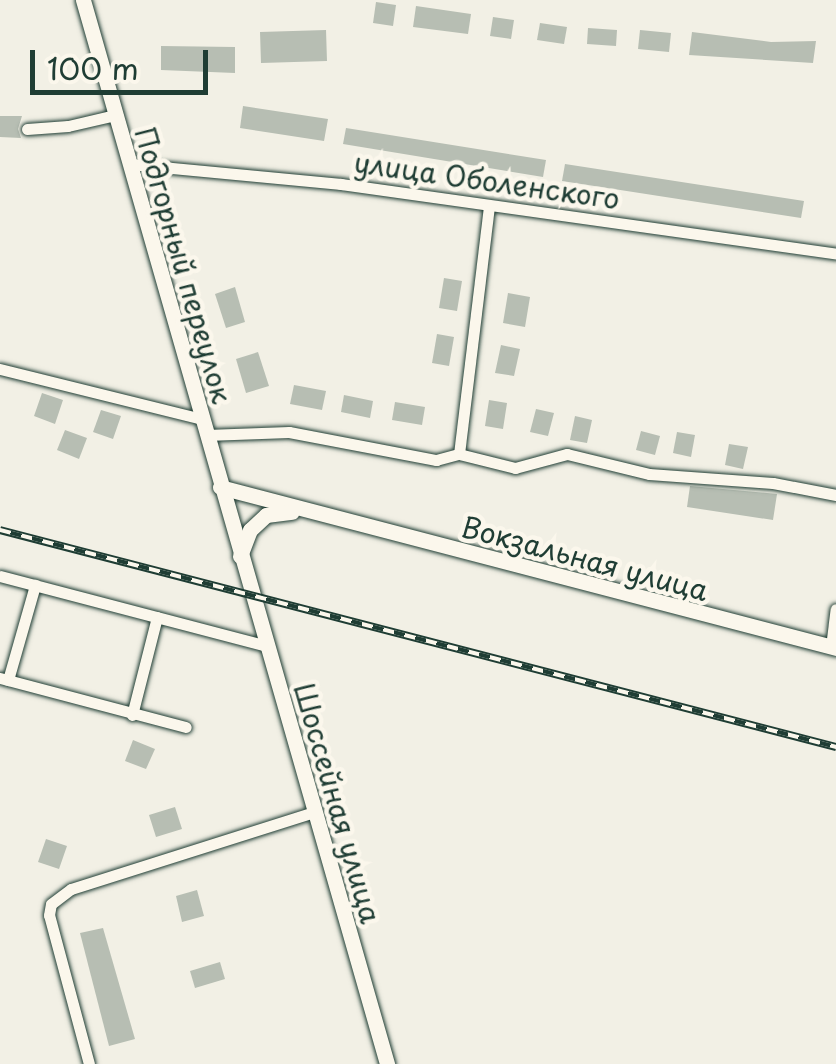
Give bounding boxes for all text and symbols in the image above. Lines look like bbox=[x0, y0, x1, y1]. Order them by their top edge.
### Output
scale bar bbox=[35, 30, 212, 92]
text: 100 m bbox=[47, 45, 139, 90]
street label: Подгорный переулок bbox=[128, 123, 240, 407]
street label: улица Оболенского bbox=[351, 145, 623, 215]
street label: Вокзальная улица bbox=[457, 509, 713, 607]
street label: Шоссейная улица bbox=[287, 678, 389, 928]

